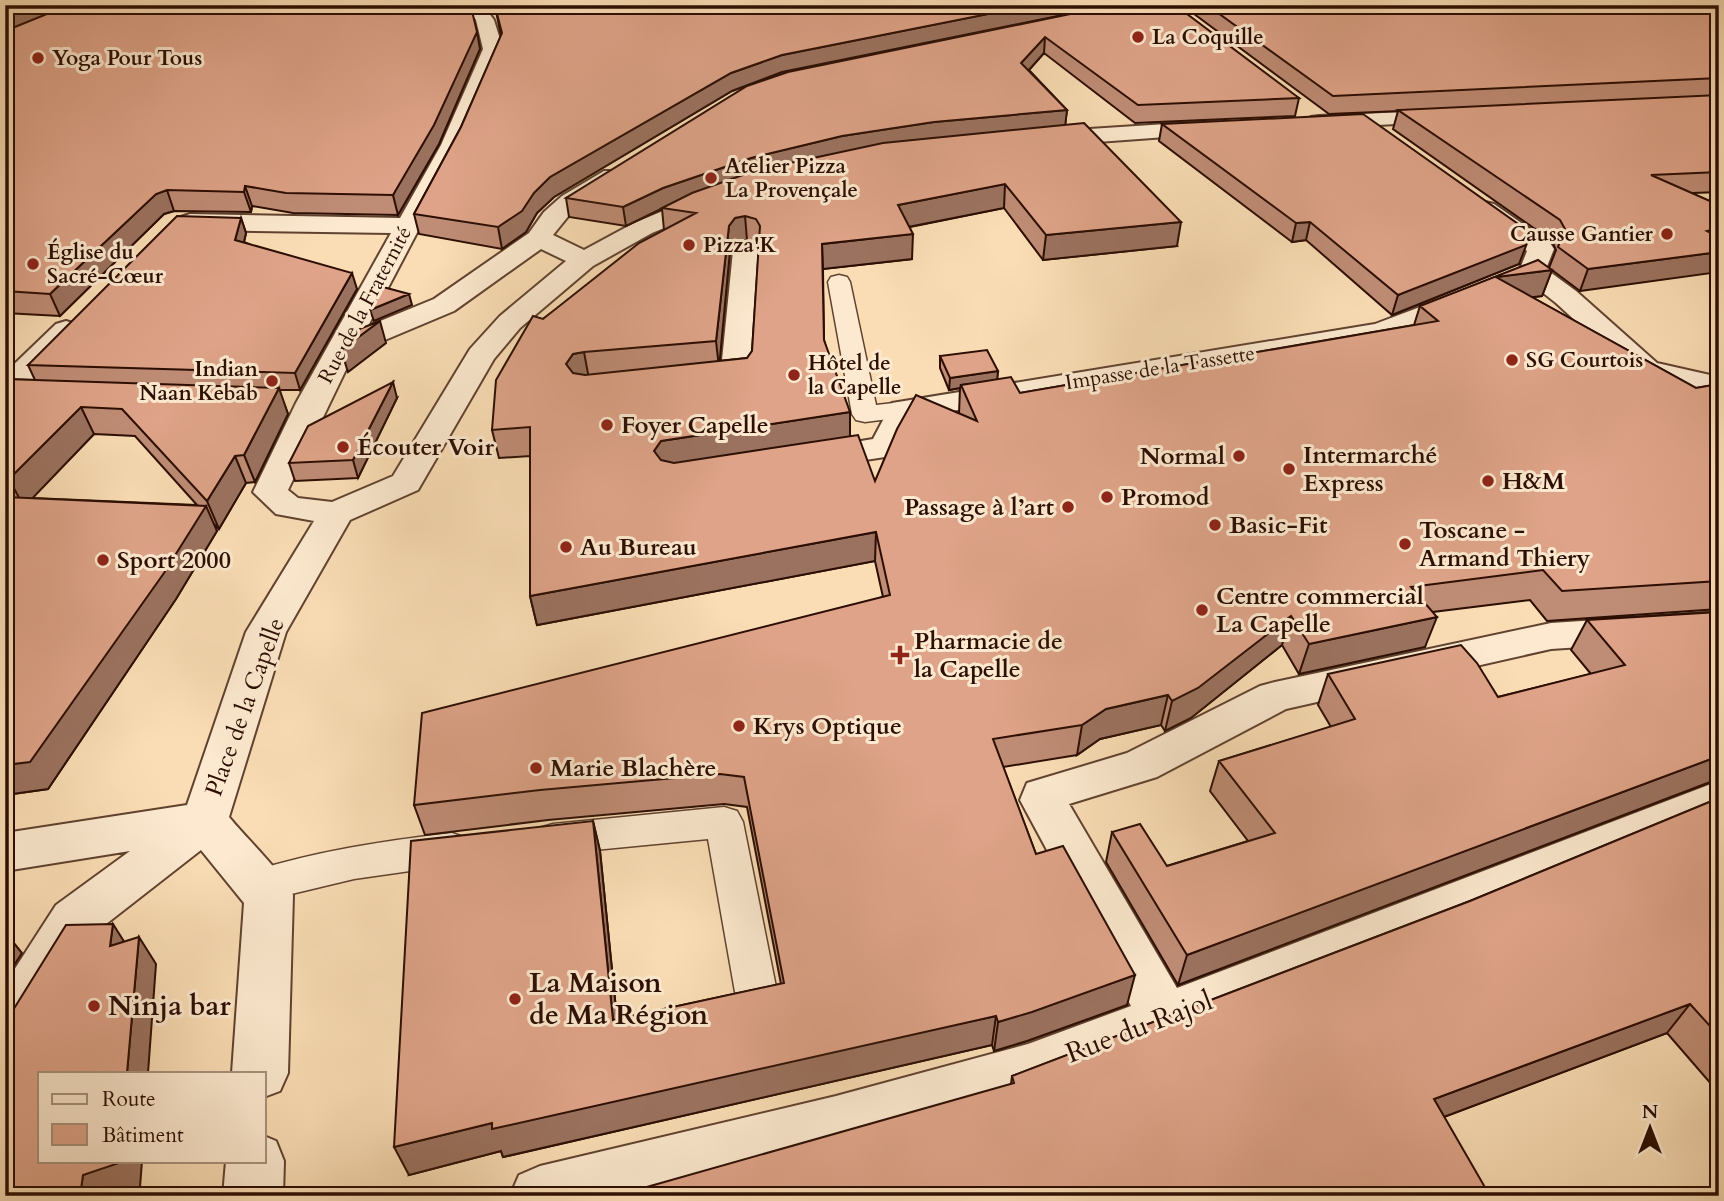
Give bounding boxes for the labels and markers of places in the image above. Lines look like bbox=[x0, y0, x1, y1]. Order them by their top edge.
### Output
place label: La Coquille bbox=[1152, 23, 1264, 52]
marker: La Coquille bbox=[1130, 29, 1146, 45]
place label: Yoga Pour Tous bbox=[52, 44, 202, 73]
marker: Yoga Pour Tous bbox=[30, 50, 46, 66]
place label: Atelier Pizza La Provençale bbox=[725, 152, 858, 205]
marker: Atelier Pizza La Provençale bbox=[703, 170, 719, 186]
place label: Causse Gantier bbox=[1510, 220, 1654, 249]
marker: Causse Gantier bbox=[1659, 226, 1675, 242]
place label: Pizza'K bbox=[703, 231, 776, 260]
marker: Pizza'K bbox=[681, 237, 697, 253]
place label: Église du Sacré-Cœur bbox=[47, 238, 164, 291]
marker: Église du Sacré-Cœur bbox=[25, 256, 41, 272]
place label: SG Courtois bbox=[1526, 346, 1643, 375]
place label: Hôtel de la Capelle bbox=[808, 349, 901, 402]
marker: SG Courtois bbox=[1504, 352, 1520, 368]
place label: Indian Naan Kebab bbox=[139, 355, 258, 408]
marker: Hôtel de la Capelle bbox=[786, 367, 802, 383]
marker: Indian Naan Kebab bbox=[264, 373, 280, 389]
place label: Foyer Capelle bbox=[621, 409, 769, 442]
marker: Foyer Capelle bbox=[599, 417, 615, 433]
place label: Écouter Voir bbox=[357, 431, 495, 464]
marker: Écouter Voir bbox=[335, 439, 351, 455]
place label: Intermarché Express bbox=[1303, 439, 1437, 500]
place label: Normal bbox=[1140, 440, 1225, 473]
marker: Normal bbox=[1231, 448, 1247, 464]
marker: Intermarché Express bbox=[1281, 461, 1297, 477]
place label: H&M bbox=[1502, 465, 1565, 498]
marker: H&M bbox=[1480, 473, 1496, 489]
place label: Promod bbox=[1121, 481, 1210, 514]
marker: Promod bbox=[1099, 489, 1115, 505]
place label: Passage à l’art bbox=[904, 491, 1055, 524]
marker: Passage à l’art bbox=[1060, 499, 1076, 515]
place label: Basic-Fit bbox=[1229, 509, 1328, 542]
place label: Toscane - Armand Thiery bbox=[1419, 514, 1590, 575]
marker: Basic-Fit bbox=[1207, 517, 1223, 533]
place label: Au Bureau bbox=[580, 531, 697, 564]
marker: Toscane - Armand Thiery bbox=[1397, 536, 1413, 552]
marker: Au Bureau bbox=[558, 539, 574, 555]
place label: Sport 2000 bbox=[117, 544, 231, 577]
marker: Sport 2000 bbox=[95, 552, 111, 568]
place label: Centre commercial La Capelle bbox=[1216, 580, 1424, 641]
marker: Centre commercial La Capelle bbox=[1194, 602, 1210, 618]
place label: Pharmacie de la Capelle bbox=[914, 625, 1063, 686]
marker: Pharmacie de la Capelle bbox=[892, 647, 908, 663]
place label: Krys Optique bbox=[753, 710, 902, 743]
marker: Krys Optique bbox=[731, 718, 747, 734]
place label: Marie Blachère bbox=[550, 752, 716, 785]
marker: Marie Blachère bbox=[528, 760, 544, 776]
place label: La Maison de Ma Région bbox=[529, 964, 708, 1034]
place label: Ninja bar bbox=[108, 987, 232, 1025]
marker: La Maison de Ma Région bbox=[507, 991, 523, 1007]
marker: Ninja bar bbox=[86, 998, 102, 1014]

